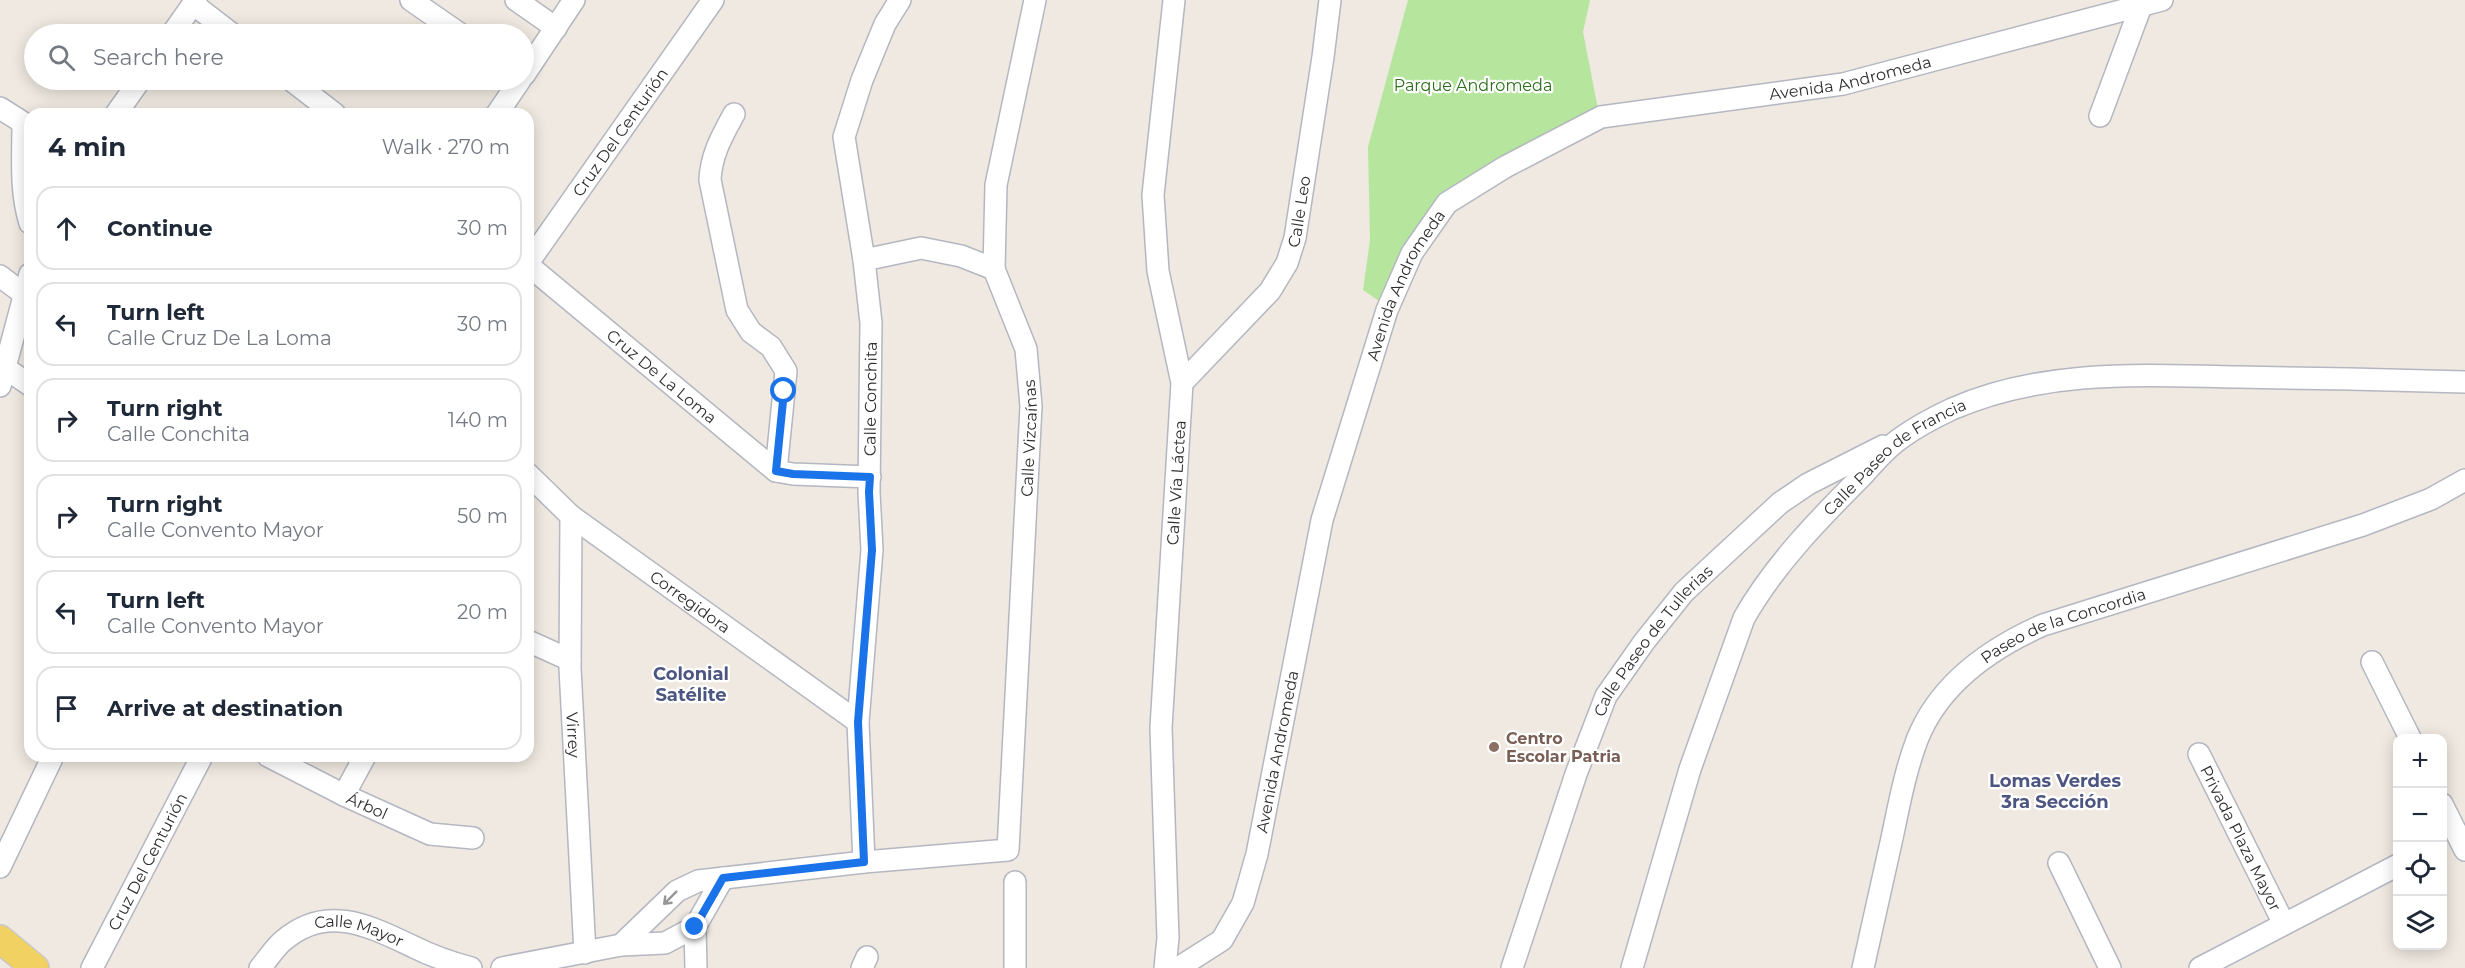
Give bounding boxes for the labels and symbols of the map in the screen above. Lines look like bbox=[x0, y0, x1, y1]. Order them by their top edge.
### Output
street label: Avenida Andromeda bbox=[1768, 52, 1933, 103]
street label: Cruz Del Centurión bbox=[568, 64, 672, 200]
park label: Parque Andromeda bbox=[1394, 76, 1552, 95]
street label: Calle Leo bbox=[1283, 174, 1314, 250]
street label: Avenida Andromeda bbox=[1362, 206, 1449, 363]
street label: Cruz De La Loma bbox=[603, 325, 721, 427]
street label: Calle Conchita bbox=[860, 341, 880, 456]
route start bbox=[770, 377, 796, 403]
street label: Calle Vizcaínas bbox=[1017, 379, 1041, 497]
street label: Calle Paseo de Francia bbox=[1819, 395, 1969, 519]
street label: Calle Vía Láctea bbox=[1163, 420, 1189, 546]
street label: Calle Paseo de Tullerias bbox=[1590, 561, 1716, 719]
street label: Corregidora bbox=[646, 566, 734, 637]
street label: Paseo de la Concordia bbox=[1977, 584, 2148, 667]
district label: Colonial Satélite bbox=[653, 663, 729, 706]
street label: Avenida Andromeda bbox=[1252, 669, 1302, 834]
street label: Virrey bbox=[563, 711, 584, 759]
place label: Centro Escolar Patria bbox=[1506, 729, 1621, 766]
marker: Centro Escolar Patria bbox=[1487, 740, 1501, 754]
street label: Privada Plaza Mayor bbox=[2197, 762, 2285, 914]
district label: Lomas Verdes 3ra Sección bbox=[1989, 770, 2121, 813]
street label: Árbol bbox=[344, 788, 391, 823]
street label: Cruz Del Centurión bbox=[104, 789, 191, 934]
one-way arrow bbox=[663, 891, 677, 906]
street label: Calle Mayor bbox=[312, 911, 407, 950]
route end bbox=[681, 913, 707, 939]

